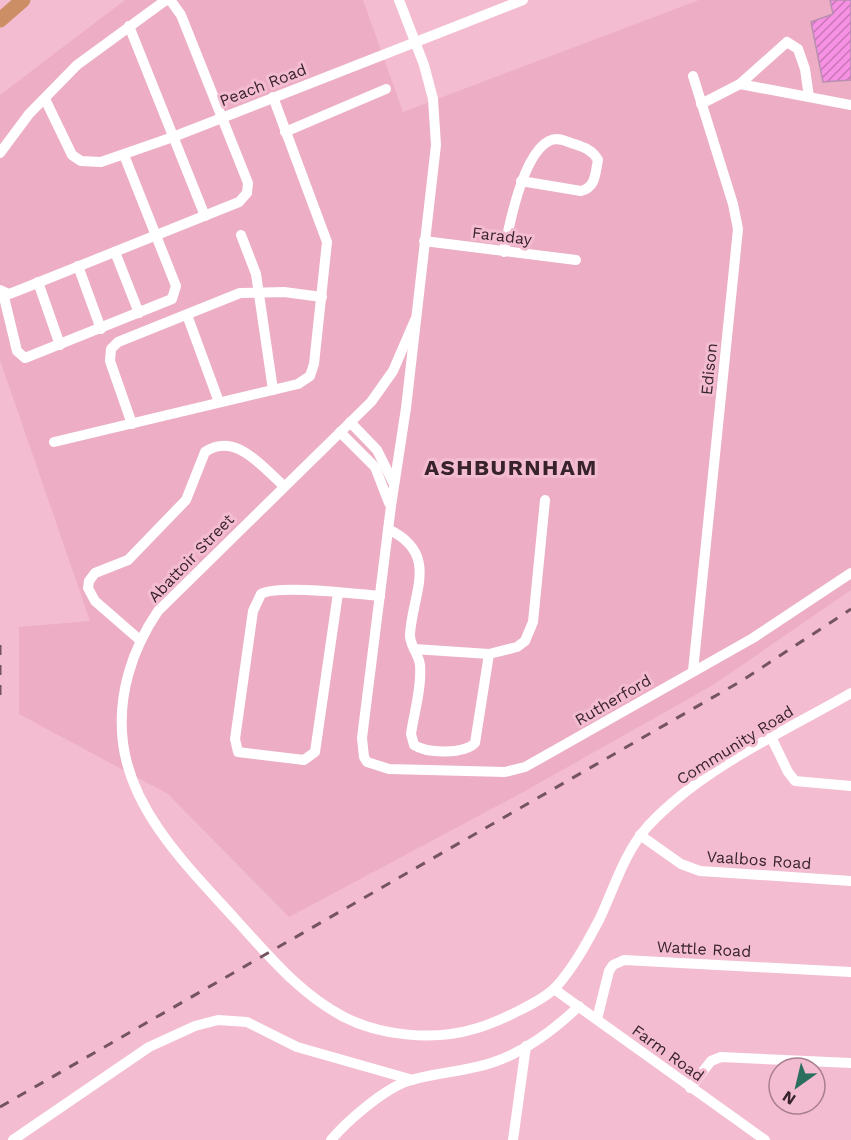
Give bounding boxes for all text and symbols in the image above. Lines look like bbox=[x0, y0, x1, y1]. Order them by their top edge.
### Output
street label: Peach Road bbox=[217, 60, 309, 110]
street label: Faraday bbox=[471, 223, 534, 249]
street label: Edison bbox=[697, 342, 721, 396]
district label: ASHBURNHAM bbox=[424, 455, 598, 480]
street label: Abattoir Street bbox=[144, 510, 238, 606]
street label: Rutherford bbox=[572, 671, 654, 729]
street label: Community Road bbox=[673, 701, 797, 789]
street label: Vaalbos Road bbox=[706, 847, 812, 873]
street label: Wattle Road bbox=[656, 937, 752, 961]
street label: Farm Road bbox=[628, 1021, 708, 1085]
north arrow bbox=[767, 1056, 827, 1116]
text: N bbox=[779, 1087, 799, 1109]

